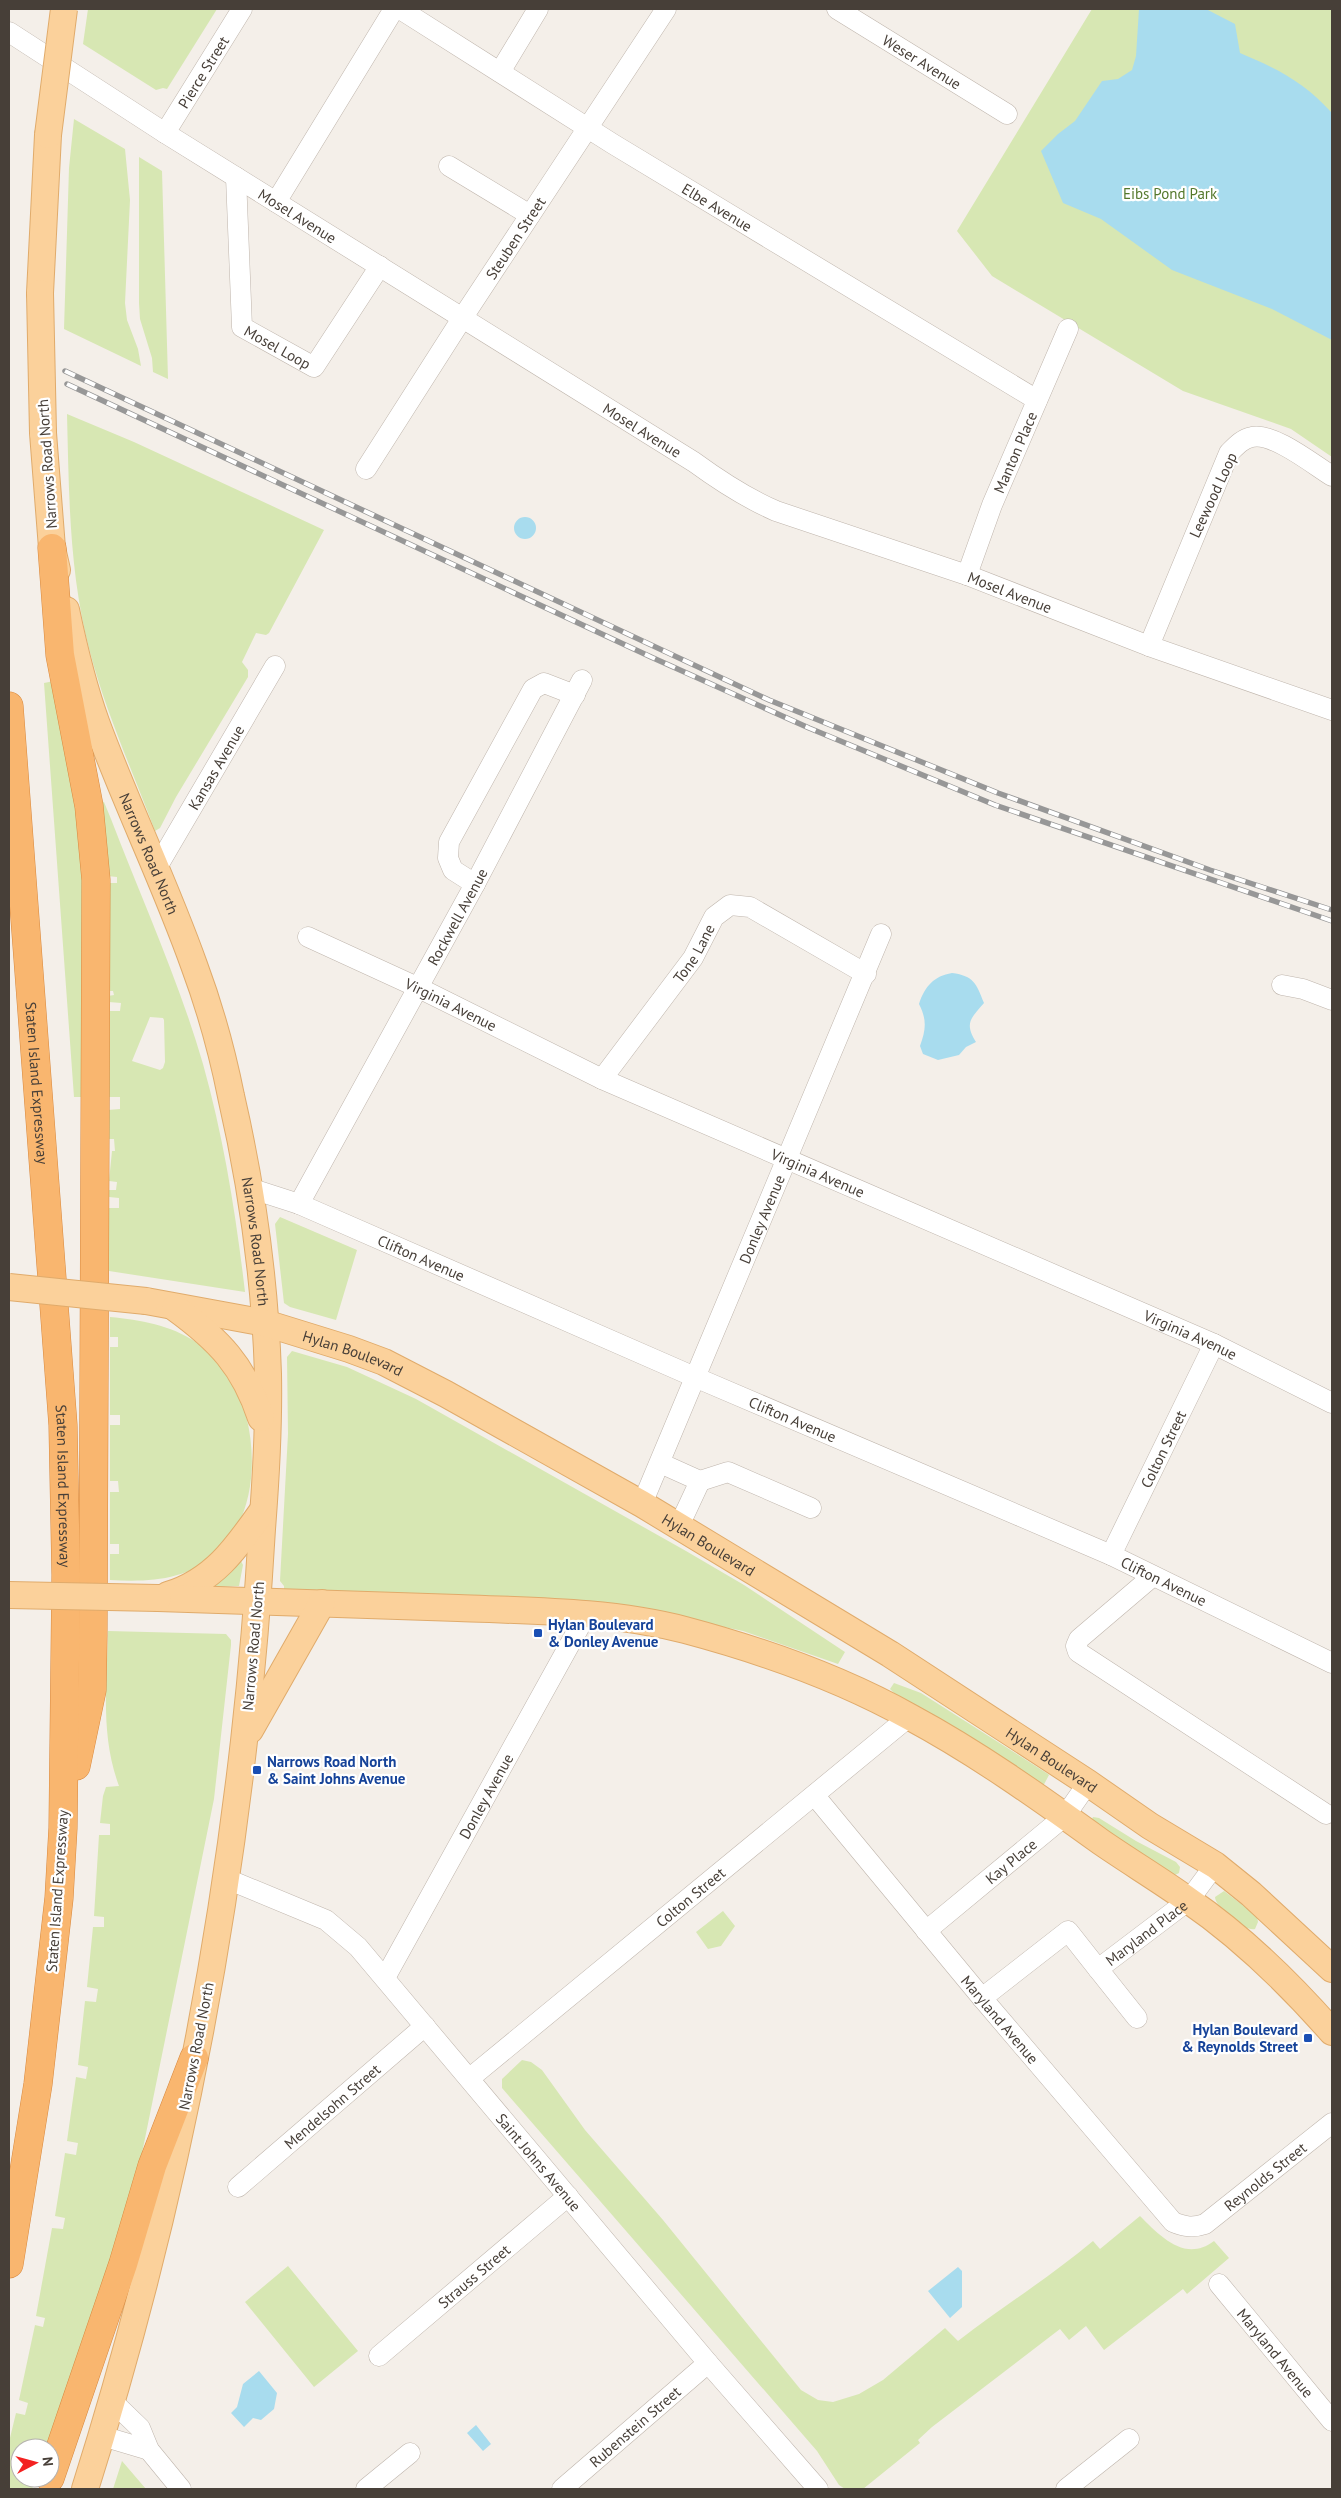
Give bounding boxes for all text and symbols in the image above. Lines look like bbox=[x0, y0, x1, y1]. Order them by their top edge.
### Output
street label: Weser Avenue bbox=[879, 30, 965, 93]
street label: Pierce Street bbox=[173, 32, 233, 111]
street label: Elbe Avenue bbox=[679, 179, 756, 235]
street label: Mosel Avenue bbox=[255, 184, 340, 247]
park label: Eibs Pond Park bbox=[1123, 184, 1218, 203]
street label: Steuben Street bbox=[481, 193, 549, 283]
street label: Mosel Loop bbox=[241, 321, 314, 373]
street label: Mosel Avenue bbox=[600, 398, 685, 461]
street label: Narrows Road North bbox=[33, 399, 61, 529]
street label: Manton Place bbox=[989, 408, 1041, 496]
street label: Leewood Loop bbox=[1185, 449, 1241, 541]
street label: Mosel Avenue bbox=[965, 567, 1055, 617]
street label: Kansas Avenue bbox=[183, 721, 248, 813]
street label: Narrows Road North bbox=[116, 790, 183, 917]
street label: Rockwell Avenue bbox=[423, 865, 491, 968]
street label: Tone Lane bbox=[669, 921, 718, 986]
street label: Virginia Avenue bbox=[401, 973, 500, 1035]
street label: Staten Island Expressway bbox=[22, 1001, 53, 1165]
street label: Virginia Avenue bbox=[768, 1144, 868, 1201]
street label: Donley Avenue bbox=[734, 1172, 789, 1266]
street label: Narrows Road North bbox=[238, 1175, 274, 1307]
street label: Clifton Avenue bbox=[375, 1230, 468, 1285]
street label: Virginia Avenue bbox=[1140, 1305, 1240, 1363]
street label: Hylan Boulevard bbox=[301, 1326, 407, 1380]
street label: Clifton Avenue bbox=[746, 1392, 839, 1446]
street label: Staten Island Expressway bbox=[52, 1404, 75, 1568]
street label: Colton Street bbox=[1136, 1407, 1190, 1491]
street label: Hylan Boulevard bbox=[659, 1509, 759, 1580]
street label: Clifton Avenue bbox=[1118, 1552, 1210, 1610]
street label: Narrows Road North bbox=[238, 1581, 268, 1711]
place label: Hylan Boulevard & Donley Avenue bbox=[548, 1615, 659, 1651]
marker: Hylan Boulevard & Donley Avenue bbox=[532, 1627, 544, 1639]
street label: Hylan Boulevard bbox=[1003, 1723, 1102, 1796]
street label: Donley Avenue bbox=[455, 1750, 517, 1842]
place label: Narrows Road North & Saint Johns Avenue bbox=[267, 1752, 406, 1788]
marker: Narrows Road North & Saint Johns Avenue bbox=[251, 1764, 263, 1776]
street label: Staten Island Expressway bbox=[42, 1809, 72, 1973]
street label: Kay Place bbox=[981, 1834, 1040, 1888]
street label: Colton Street bbox=[652, 1863, 729, 1931]
street label: Maryland Place bbox=[1102, 1895, 1191, 1970]
street label: Maryland Avenue bbox=[957, 1971, 1043, 2067]
street label: Narrows Road North bbox=[174, 1981, 218, 2111]
place label: Hylan Boulevard & Reynolds Street bbox=[1181, 2020, 1299, 2056]
marker: Hylan Boulevard & Reynolds Street bbox=[1302, 2032, 1314, 2044]
street label: Mendelsohn Street bbox=[280, 2059, 384, 2153]
street label: Saint Johns Avenue bbox=[492, 2109, 586, 2215]
street label: Reynolds Street bbox=[1220, 2138, 1310, 2215]
street label: Strauss Street bbox=[434, 2240, 514, 2312]
street label: Maryland Avenue bbox=[1233, 2304, 1318, 2401]
street label: Rubenstein Street bbox=[585, 2382, 684, 2471]
north arrow bbox=[10, 2438, 60, 2488]
text: N bbox=[38, 2456, 57, 2467]

